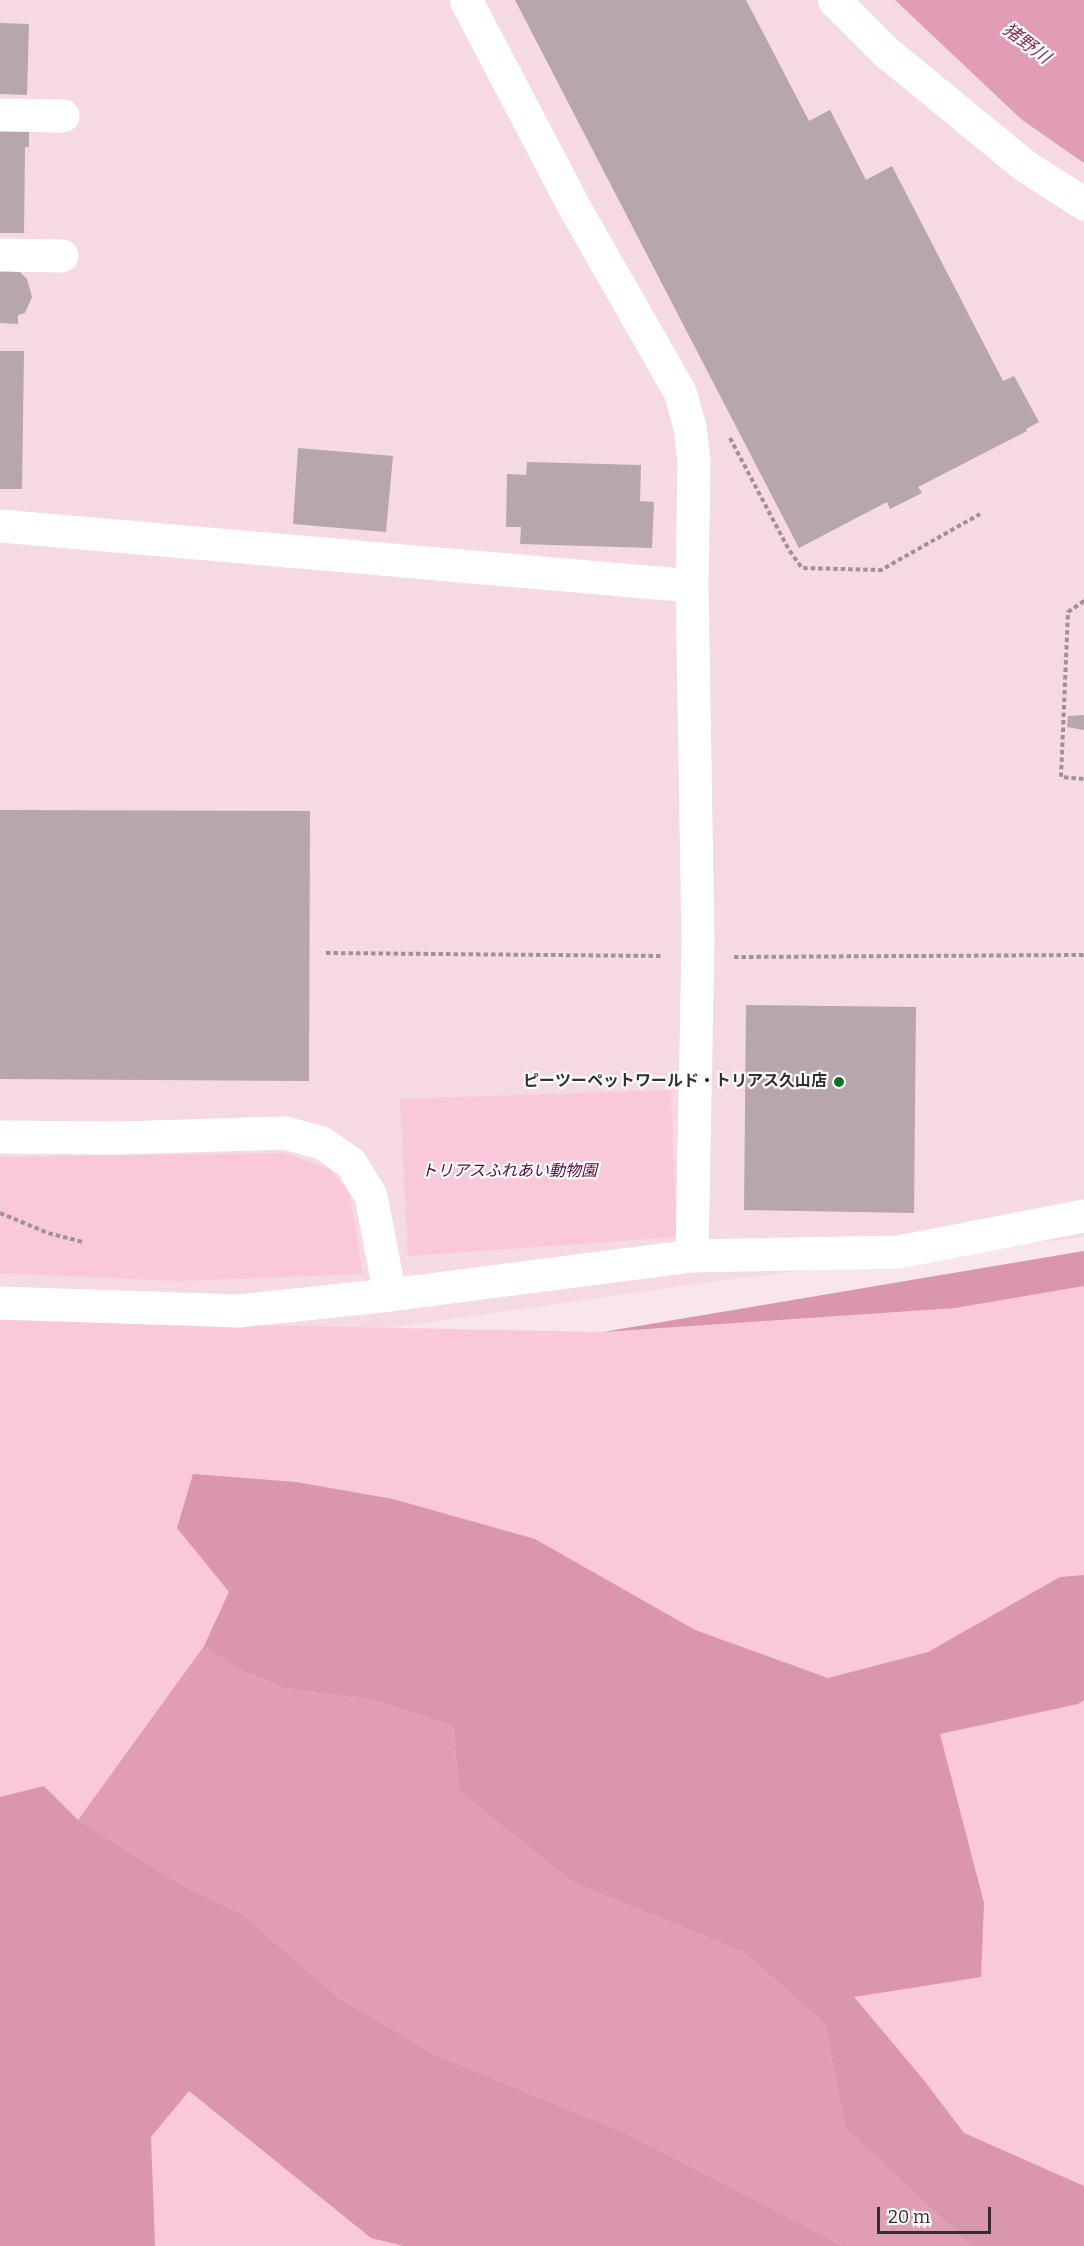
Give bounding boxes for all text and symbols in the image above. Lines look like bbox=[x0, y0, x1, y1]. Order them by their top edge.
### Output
water label: 猪野川 bbox=[998, 19, 1054, 69]
place label: ピーツーペットワールド・トリアス久山店 bbox=[523, 1072, 827, 1092]
marker: ピーツーペットワールド・トリアス久山店 bbox=[832, 1075, 846, 1089]
park label: トリアスふれあい動物園 bbox=[421, 1162, 597, 1182]
scale bar bbox=[880, 2195, 994, 2233]
text: 20 m bbox=[888, 2206, 930, 2228]

